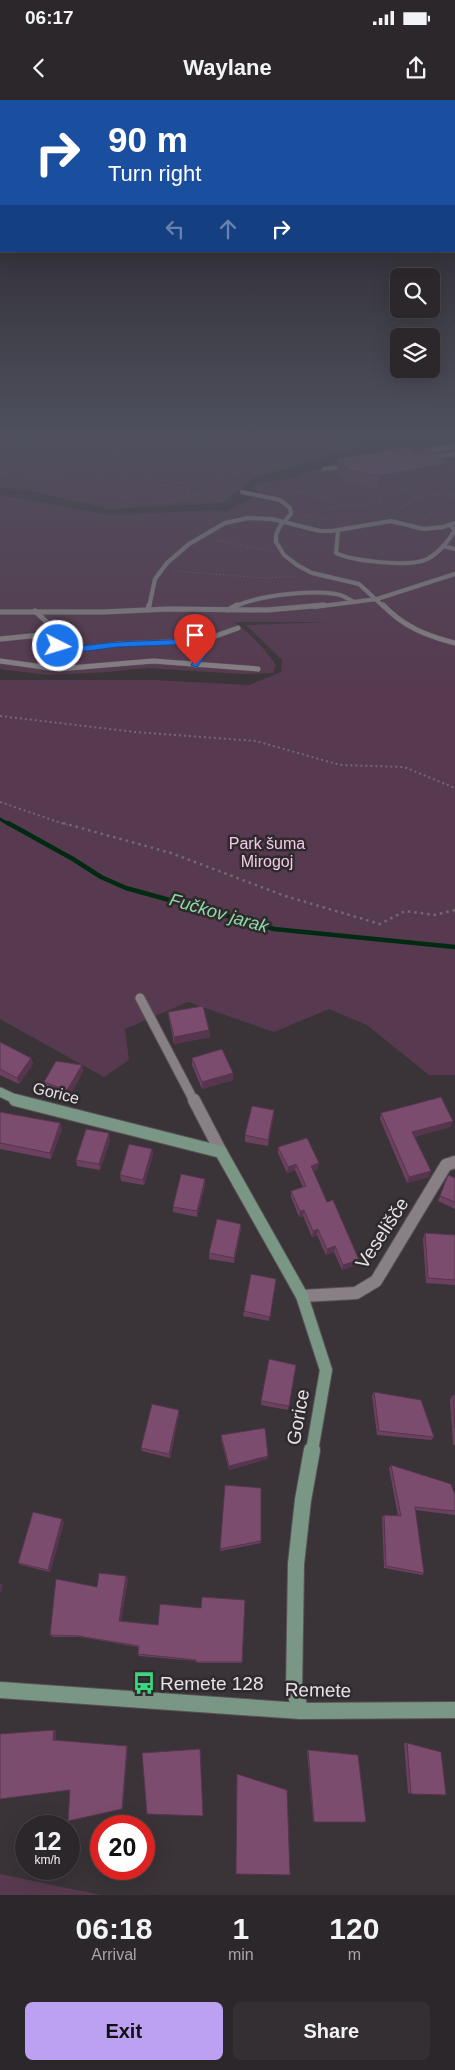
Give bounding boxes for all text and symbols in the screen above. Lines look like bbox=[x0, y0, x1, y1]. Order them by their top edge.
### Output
text: 06:17 bbox=[25, 7, 74, 28]
icon: back bbox=[25, 54, 53, 82]
icon: share bbox=[402, 54, 430, 82]
text: Waylane bbox=[183, 55, 272, 80]
icon: right bbox=[25, 120, 90, 185]
text: 90 m bbox=[108, 120, 188, 159]
text: Turn right bbox=[108, 161, 201, 186]
icon: left bbox=[161, 215, 189, 243]
icon: ahead bbox=[214, 215, 242, 243]
icon: right bbox=[267, 215, 295, 243]
map controls bbox=[390, 268, 440, 378]
button: search bbox=[390, 268, 440, 318]
button: layers bbox=[390, 328, 440, 378]
pin bbox=[174, 614, 216, 665]
position arrow bbox=[31, 619, 83, 671]
icon: arrive bbox=[181, 621, 209, 649]
park label: Park šuma Mirogoj bbox=[229, 835, 305, 870]
water label: Fučkov jarak bbox=[167, 889, 272, 937]
street label: Gorice bbox=[31, 1079, 81, 1107]
street label: Veselišče bbox=[351, 1194, 413, 1272]
street label: Gorice bbox=[283, 1388, 313, 1446]
bus stop icon: Remete 128 bbox=[131, 1670, 157, 1696]
place label: Remete 128 bbox=[160, 1673, 264, 1694]
street label: Remete bbox=[285, 1679, 351, 1701]
speed limit sign: 20 bbox=[90, 1815, 155, 1880]
text: 12 bbox=[34, 1827, 61, 1855]
text: km/h bbox=[34, 1853, 61, 1867]
text: 06:18 bbox=[76, 1912, 152, 1945]
text: 1 bbox=[232, 1912, 249, 1945]
text: 120 bbox=[329, 1912, 379, 1945]
text: Arrival bbox=[91, 1946, 137, 1963]
text: min bbox=[228, 1946, 254, 1963]
text: m bbox=[348, 1946, 361, 1963]
button: Exit bbox=[25, 2002, 223, 2060]
button: Share bbox=[233, 2002, 430, 2060]

